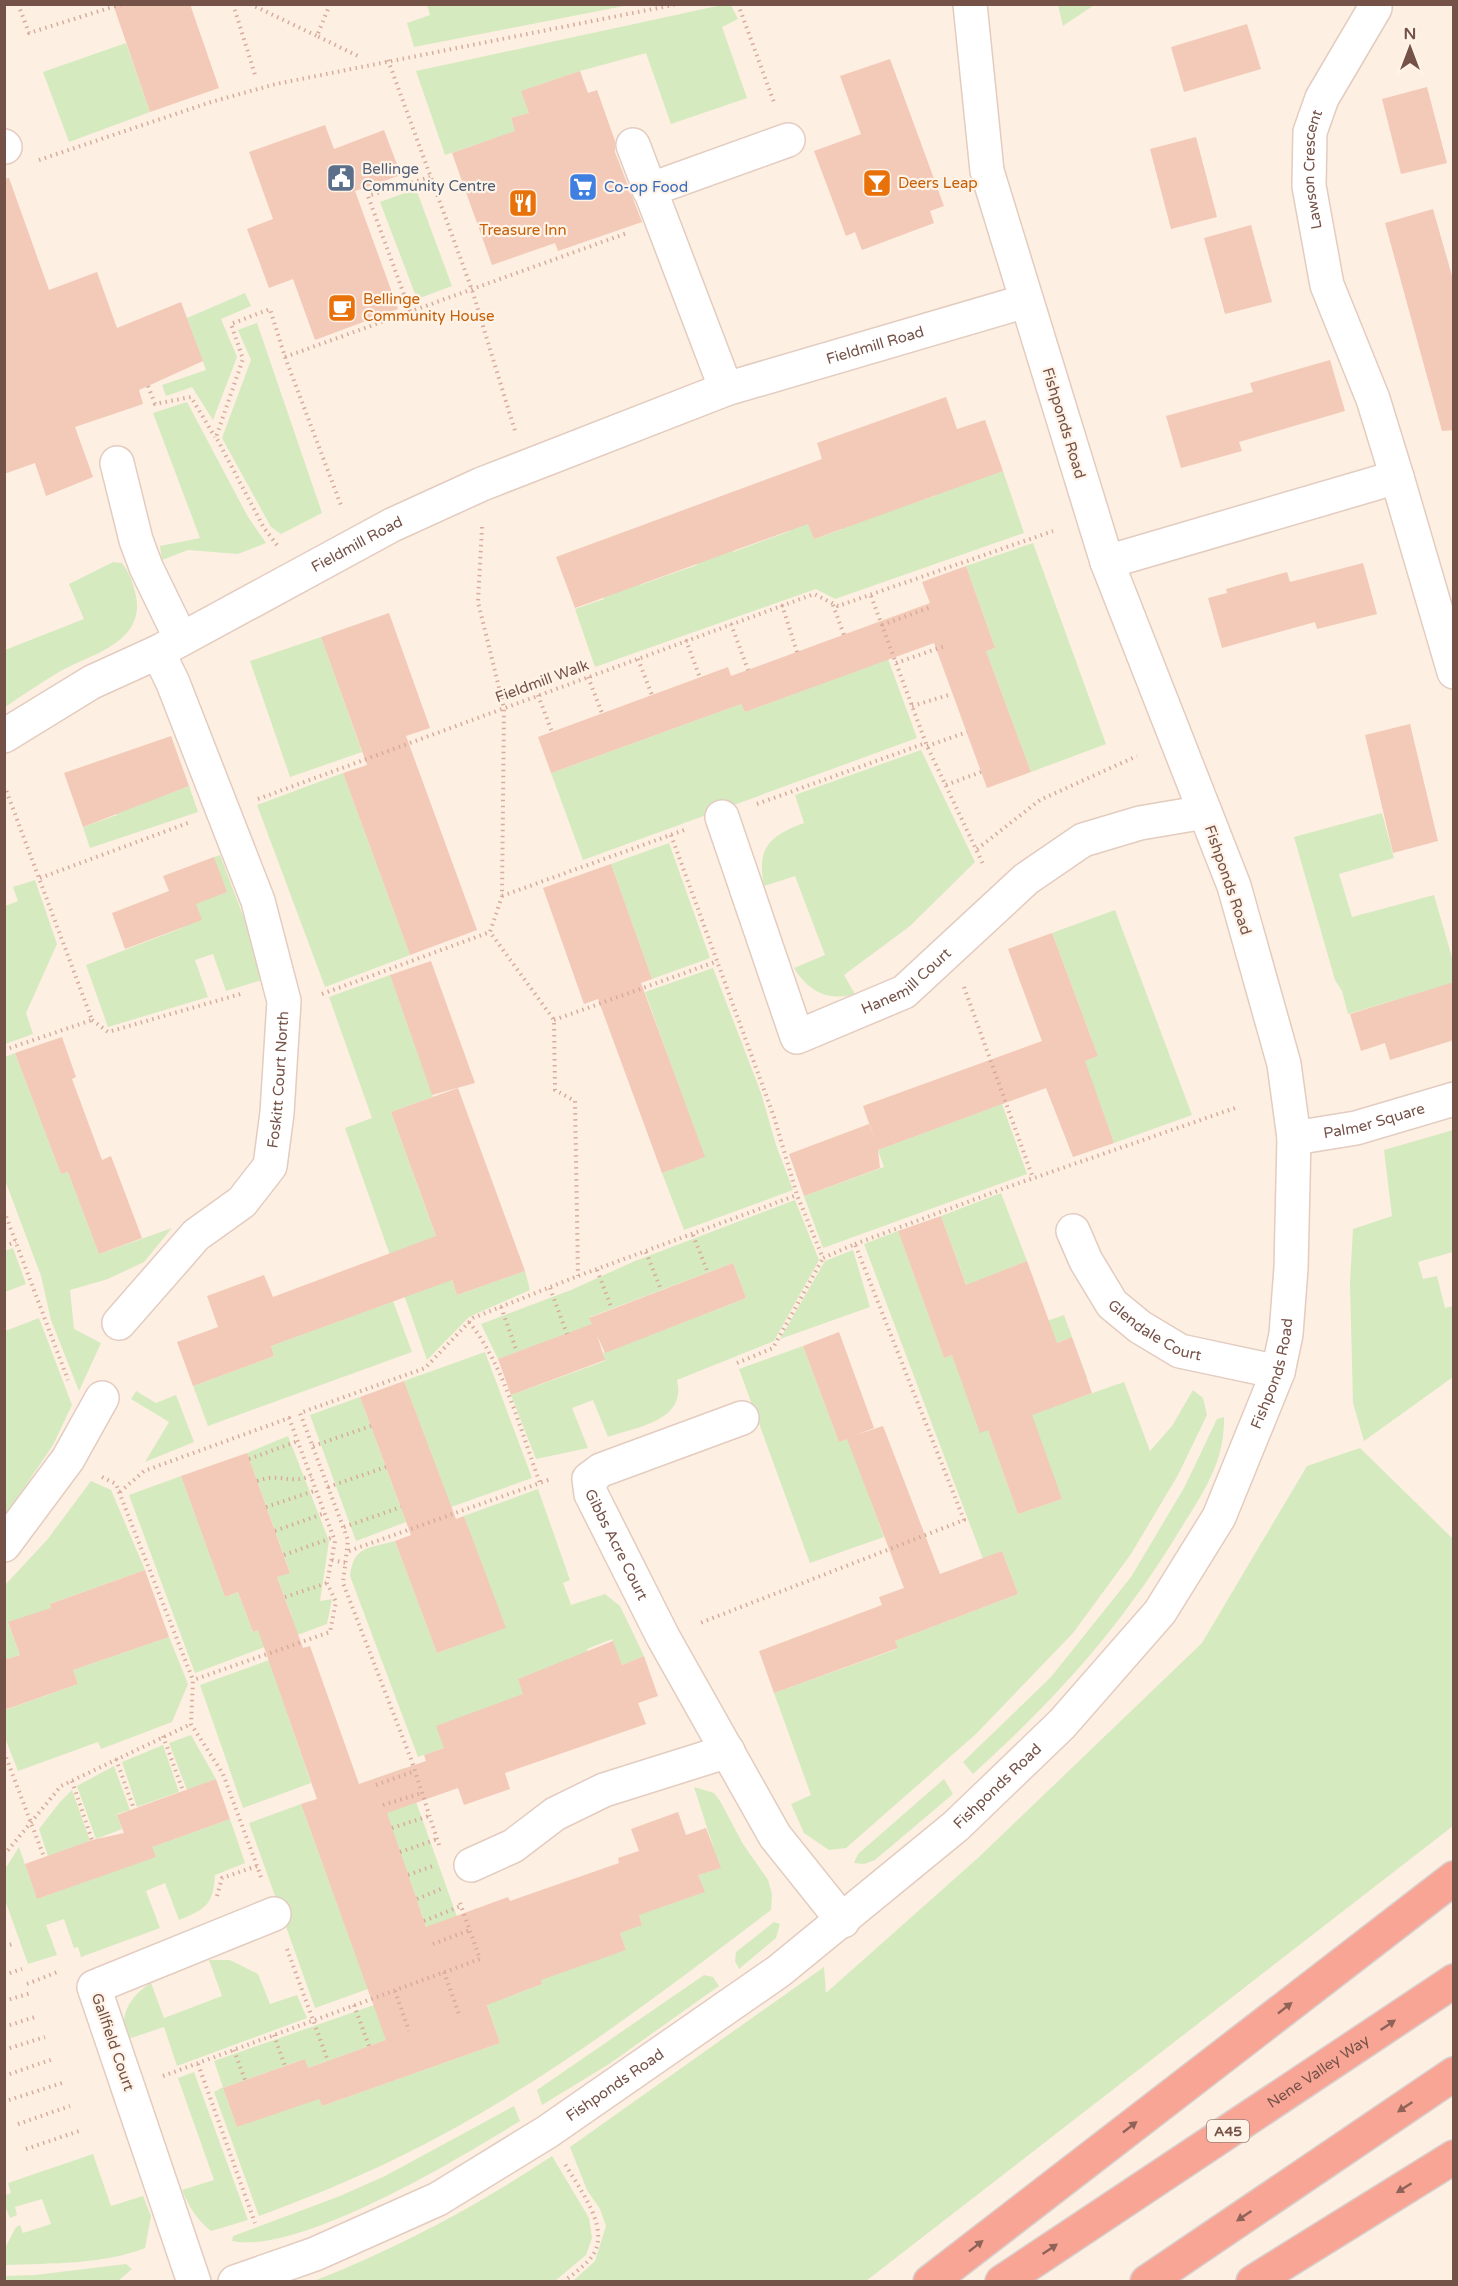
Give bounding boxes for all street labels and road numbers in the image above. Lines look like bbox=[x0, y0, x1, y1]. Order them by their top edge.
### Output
street label: Lawson Crescent bbox=[1300, 107, 1326, 231]
street label: Fieldmill Road bbox=[824, 322, 926, 368]
street label: Fishponds Road bbox=[1039, 365, 1089, 481]
street label: Fieldmill Road bbox=[308, 512, 405, 576]
street label: Fieldmill Walk bbox=[493, 656, 591, 706]
street label: Fishponds Road bbox=[1201, 823, 1255, 937]
street label: Hanemill Court bbox=[858, 944, 955, 1018]
street label: Foskitt Court North bbox=[263, 1010, 292, 1149]
street label: Palmer Square bbox=[1322, 1099, 1427, 1142]
street label: Glendale Court bbox=[1104, 1296, 1203, 1364]
street label: Fishponds Road bbox=[1247, 1318, 1296, 1431]
street label: Gibbs Acre Court bbox=[581, 1486, 652, 1603]
street label: Fishponds Road bbox=[950, 1740, 1045, 1833]
street label: Gallfield Court bbox=[88, 1991, 138, 2094]
street label: Nene Valley Way bbox=[1264, 2031, 1373, 2112]
street label: Fishponds Road bbox=[562, 2045, 667, 2125]
road number: A45 bbox=[1207, 2120, 1249, 2142]

